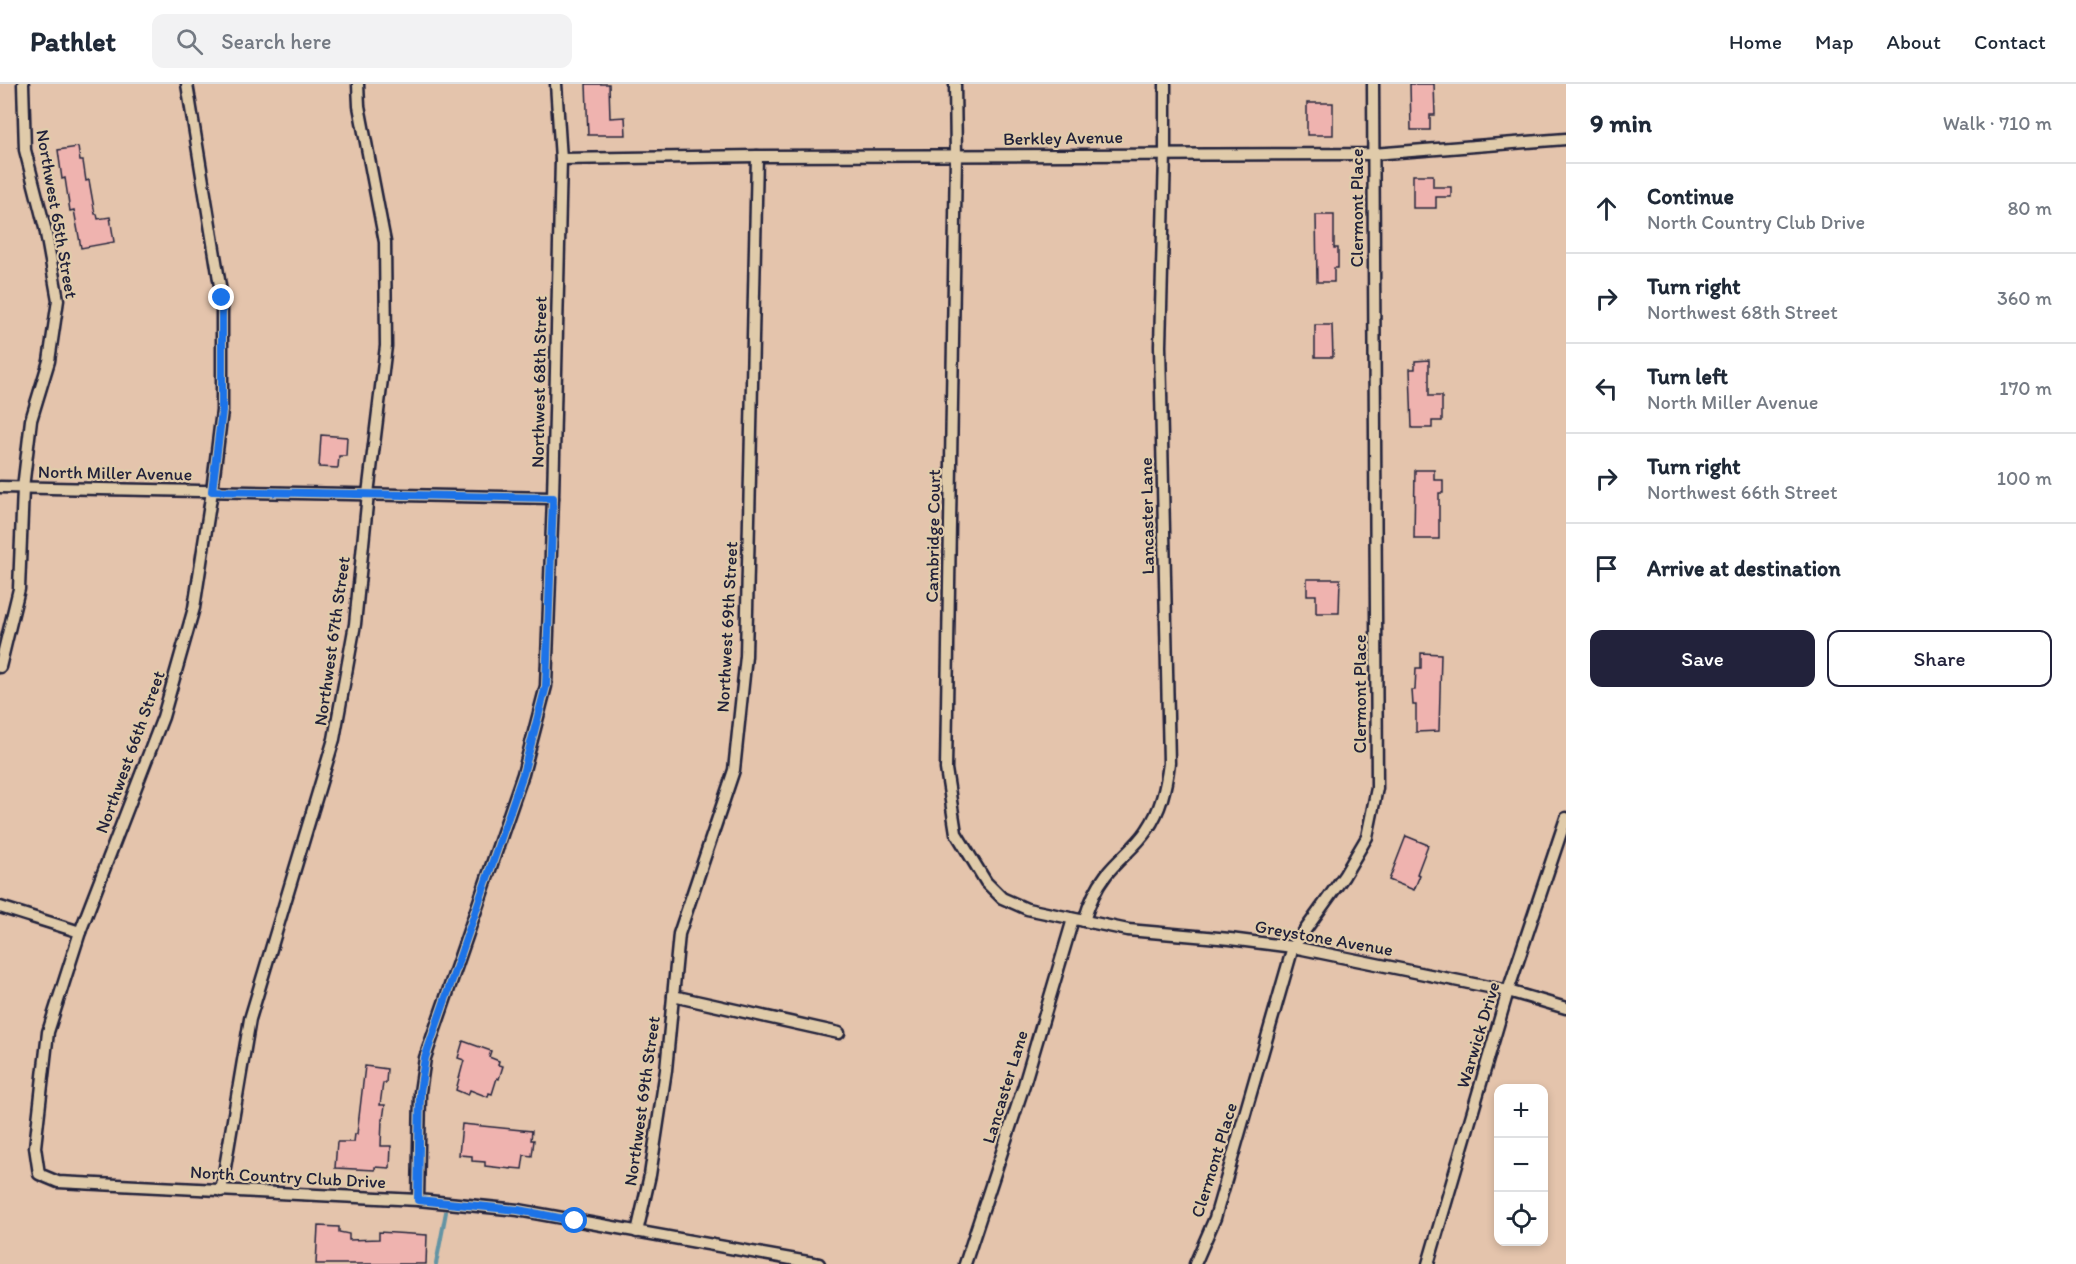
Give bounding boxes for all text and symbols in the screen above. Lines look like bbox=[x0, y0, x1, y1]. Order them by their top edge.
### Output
search box bbox=[152, 14, 572, 68]
text: Pathlet bbox=[30, 24, 116, 58]
icon: search bbox=[173, 25, 206, 58]
text: Search here bbox=[221, 28, 331, 55]
text: Home bbox=[1729, 29, 1782, 54]
text: Map bbox=[1815, 29, 1854, 54]
text: About bbox=[1887, 29, 1941, 54]
text: Contact bbox=[1974, 29, 2046, 54]
text: 9 min bbox=[1590, 107, 1652, 139]
text: Walk · 710 m bbox=[1943, 111, 2052, 135]
street label: Berkley Avenue bbox=[1003, 126, 1123, 150]
street label: Northwest 65th Street bbox=[31, 128, 83, 301]
street label: Clermont Place bbox=[1346, 148, 1368, 268]
text: Continue bbox=[1647, 183, 1734, 210]
icon: ahead bbox=[1590, 192, 1623, 225]
text: 80 m bbox=[2007, 196, 2052, 220]
text: North Country Club Drive bbox=[1647, 210, 1865, 234]
text: Turn right bbox=[1647, 273, 1741, 300]
icon: right bbox=[1590, 282, 1623, 315]
route end bbox=[208, 284, 234, 310]
text: 360 m bbox=[1997, 286, 2052, 310]
street label: Northwest 68th Street bbox=[527, 296, 552, 468]
text: Northwest 68th Street bbox=[1647, 300, 1838, 324]
text: Turn left bbox=[1647, 363, 1728, 390]
icon: left bbox=[1590, 372, 1623, 405]
text: 170 m bbox=[1999, 376, 2052, 400]
text: North Miller Avenue bbox=[1647, 390, 1819, 414]
text: Turn right bbox=[1647, 453, 1741, 480]
street label: Lancaster Lane bbox=[1135, 457, 1159, 575]
street label: North Miller Avenue bbox=[38, 461, 192, 485]
icon: right bbox=[1590, 462, 1623, 495]
text: 100 m bbox=[1997, 466, 2052, 490]
street label: Cambridge Court bbox=[921, 469, 945, 603]
text: Northwest 66th Street bbox=[1647, 480, 1837, 504]
street label: Northwest 69th Street bbox=[712, 541, 742, 713]
icon: arrive bbox=[1590, 552, 1623, 585]
street label: Northwest 67th Street bbox=[309, 555, 355, 727]
text: Arrive at destination bbox=[1647, 555, 1841, 582]
button: Save bbox=[1590, 630, 1815, 687]
button: Share bbox=[1827, 630, 2052, 687]
street label: Clermont Place bbox=[1349, 634, 1371, 754]
street label: Northwest 66th Street bbox=[90, 667, 170, 836]
street label: Greystone Avenue bbox=[1253, 915, 1395, 961]
street label: Warwick Drive bbox=[1451, 979, 1505, 1091]
street label: Northwest 69th Street bbox=[619, 1014, 665, 1187]
street label: Lancaster Lane bbox=[977, 1028, 1033, 1146]
map controls bbox=[1494, 1084, 1548, 1246]
button: + bbox=[1494, 1084, 1548, 1138]
street label: Clermont Place bbox=[1186, 1100, 1242, 1220]
button: − bbox=[1494, 1138, 1548, 1192]
street label: North Country Club Drive bbox=[189, 1161, 387, 1193]
button: locate bbox=[1494, 1192, 1548, 1246]
route start bbox=[561, 1207, 587, 1233]

